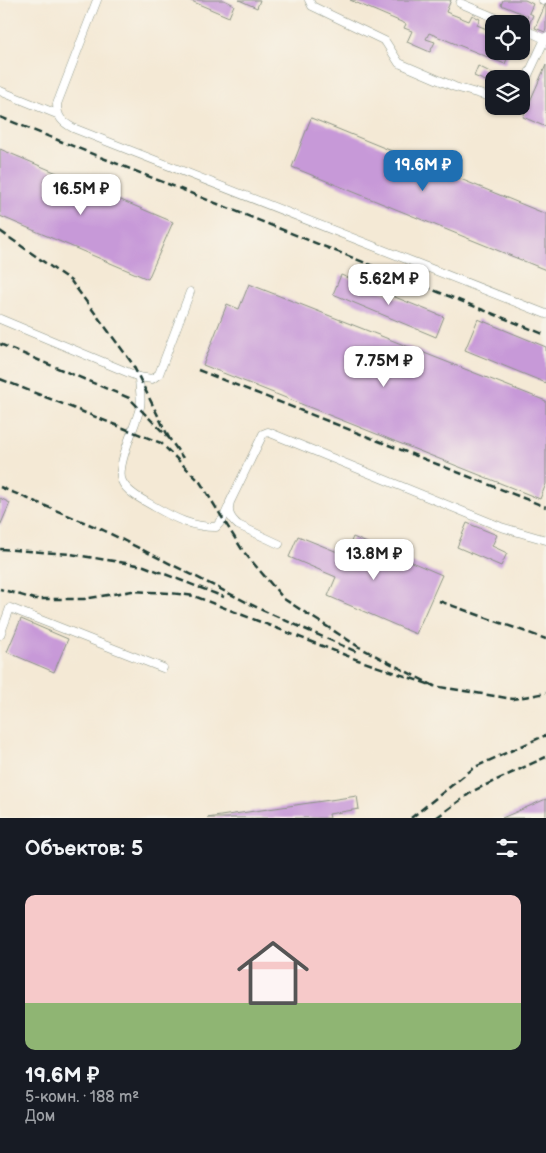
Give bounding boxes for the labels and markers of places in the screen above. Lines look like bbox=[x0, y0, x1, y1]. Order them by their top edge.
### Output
pin: 19.6M ₽ bbox=[377, 150, 469, 192]
pin: 16.5M ₽ bbox=[35, 174, 127, 216]
pin: 5.62M ₽ bbox=[343, 264, 435, 306]
pin: 7.75M ₽ bbox=[338, 346, 430, 388]
pin: 13.8M ₽ bbox=[328, 538, 420, 581]

